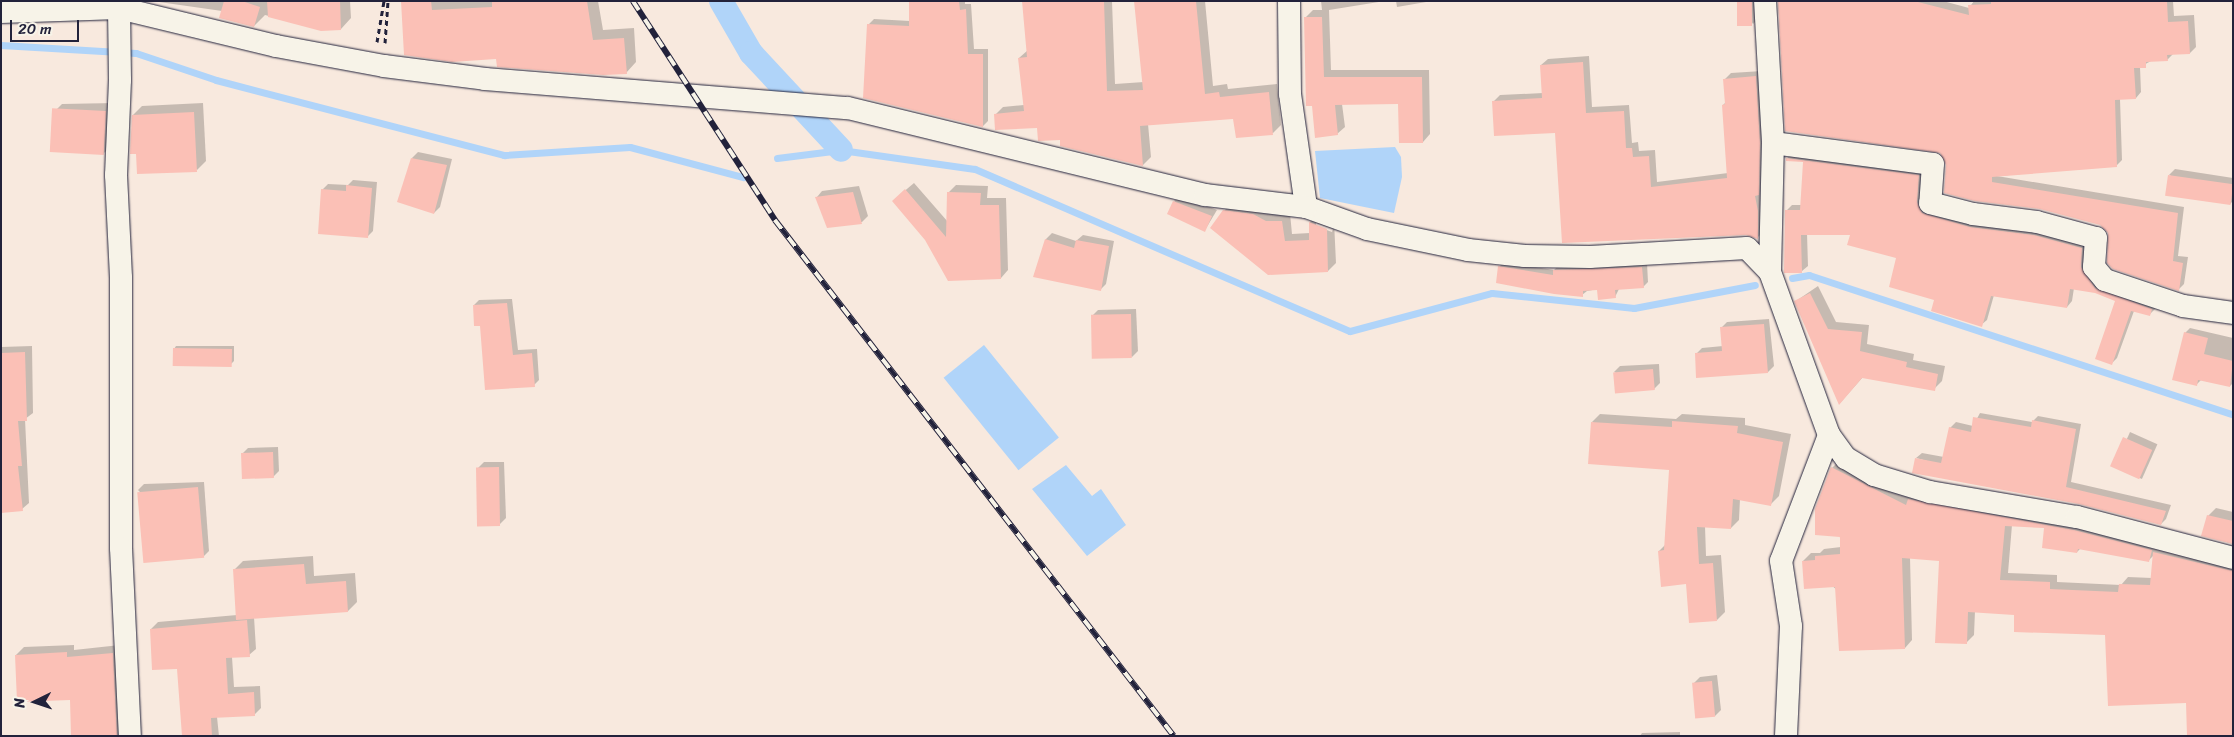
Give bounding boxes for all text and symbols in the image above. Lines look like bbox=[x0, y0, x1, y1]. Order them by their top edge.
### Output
scale bar bbox=[12, 10, 81, 42]
text: 20 m bbox=[18, 16, 52, 42]
north arrow bbox=[10, 677, 60, 727]
text: N bbox=[7, 697, 32, 709]

